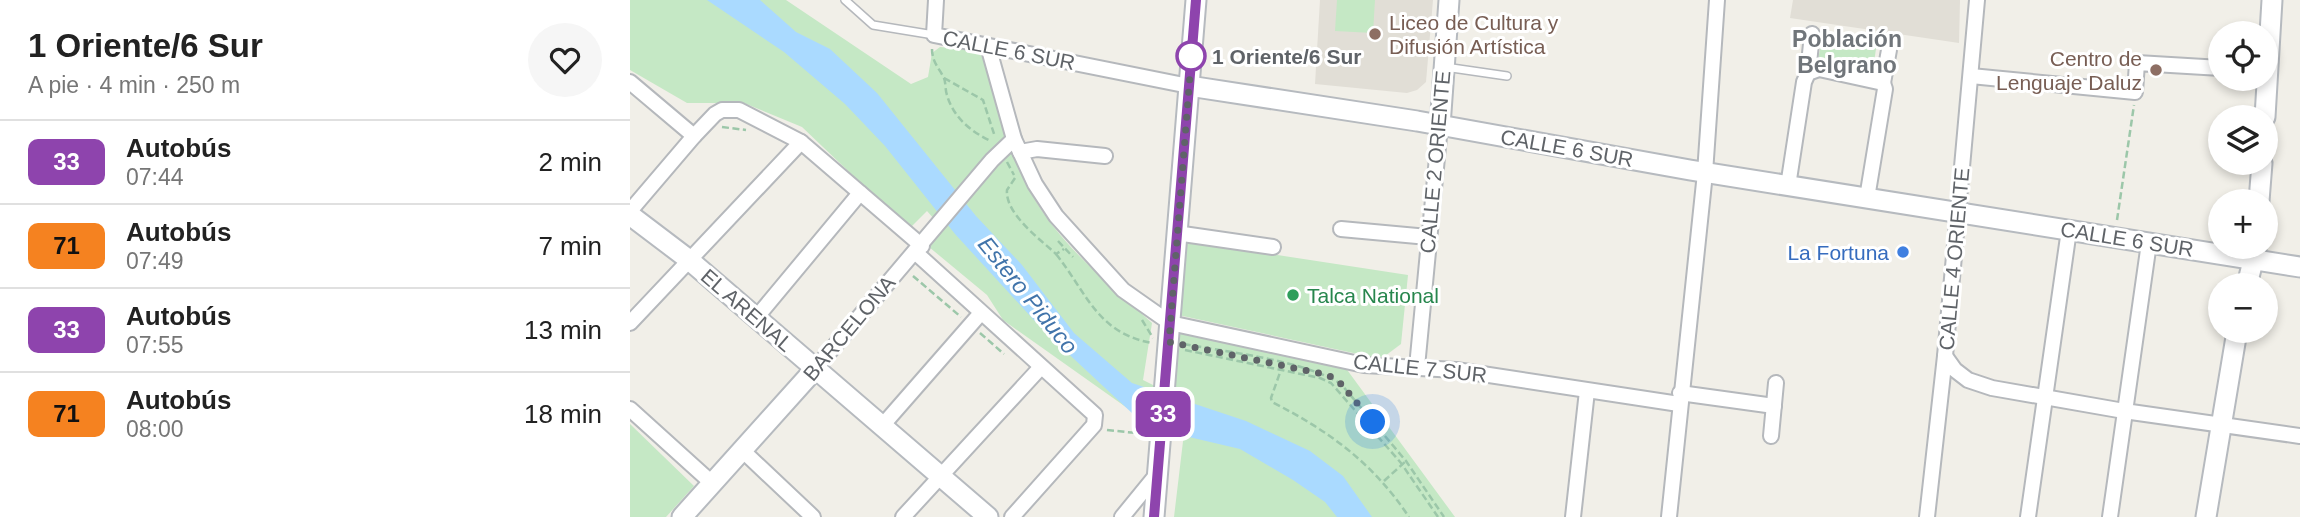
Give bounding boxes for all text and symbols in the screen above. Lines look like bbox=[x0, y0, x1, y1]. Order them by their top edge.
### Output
place label: Liceo de Cultura y Difusión Artística bbox=[1389, 11, 1559, 58]
map controls bbox=[2208, 21, 2278, 343]
button: locate bbox=[2208, 21, 2278, 91]
button: heart bbox=[528, 23, 602, 97]
street label: CALLE 6 SUR bbox=[941, 26, 1077, 74]
marker: Liceo de Cultura y Difusión Artística bbox=[1367, 26, 1383, 42]
district label: Población Belgrano bbox=[1792, 26, 1902, 78]
text: 1 Oriente/6 Sur bbox=[28, 27, 263, 64]
marker: 1 Oriente/6 Sur bbox=[1176, 41, 1206, 71]
place label: 1 Oriente/6 Sur bbox=[1212, 45, 1361, 68]
place label: Centro de Lenguaje Daluz bbox=[1996, 47, 2142, 94]
marker: Centro de Lenguaje Daluz bbox=[2148, 62, 2164, 78]
street label: CALLE 2 ORIENTE bbox=[1416, 70, 1454, 254]
text: A pie · 4 min · 250 m bbox=[28, 72, 240, 98]
button: layers bbox=[2208, 105, 2278, 175]
street label: CALLE 6 SUR bbox=[1499, 125, 1635, 171]
text: Autobús bbox=[126, 133, 231, 163]
text: 2 min bbox=[538, 147, 602, 177]
text: 33 bbox=[53, 148, 80, 175]
text: 07:44 bbox=[126, 164, 184, 190]
street label: CALLE 4 ORIENTE bbox=[1935, 167, 1973, 351]
button: + bbox=[2208, 189, 2278, 259]
text: Autobús bbox=[126, 217, 231, 247]
street label: CALLE 6 SUR bbox=[2059, 217, 2195, 261]
text: 7 min bbox=[538, 231, 602, 261]
water label: Estero Piduco bbox=[973, 231, 1083, 359]
text: 71 bbox=[53, 232, 80, 259]
place label: La Fortuna bbox=[1787, 241, 1889, 264]
marker: La Fortuna bbox=[1895, 244, 1911, 260]
text: 07:49 bbox=[126, 248, 184, 274]
street label: EL ARENAL bbox=[697, 264, 797, 356]
street label: BARCELONA bbox=[799, 271, 899, 385]
button: − bbox=[2208, 273, 2278, 343]
place label: Talca National bbox=[1307, 284, 1439, 307]
marker: Talca National bbox=[1285, 287, 1301, 303]
text: Autobús bbox=[126, 301, 231, 331]
text: 13 min bbox=[524, 315, 602, 345]
text: 33 bbox=[53, 316, 80, 343]
text: 07:55 bbox=[126, 332, 184, 358]
street label: CALLE 7 SUR bbox=[1352, 350, 1488, 386]
text: Autobús bbox=[126, 385, 231, 415]
line badge: 33 bbox=[1132, 391, 1194, 437]
text: 18 min bbox=[524, 399, 602, 429]
text: 71 bbox=[53, 400, 80, 427]
text: 33 bbox=[1150, 400, 1176, 427]
your location bbox=[1355, 404, 1390, 439]
text: 08:00 bbox=[126, 416, 184, 442]

